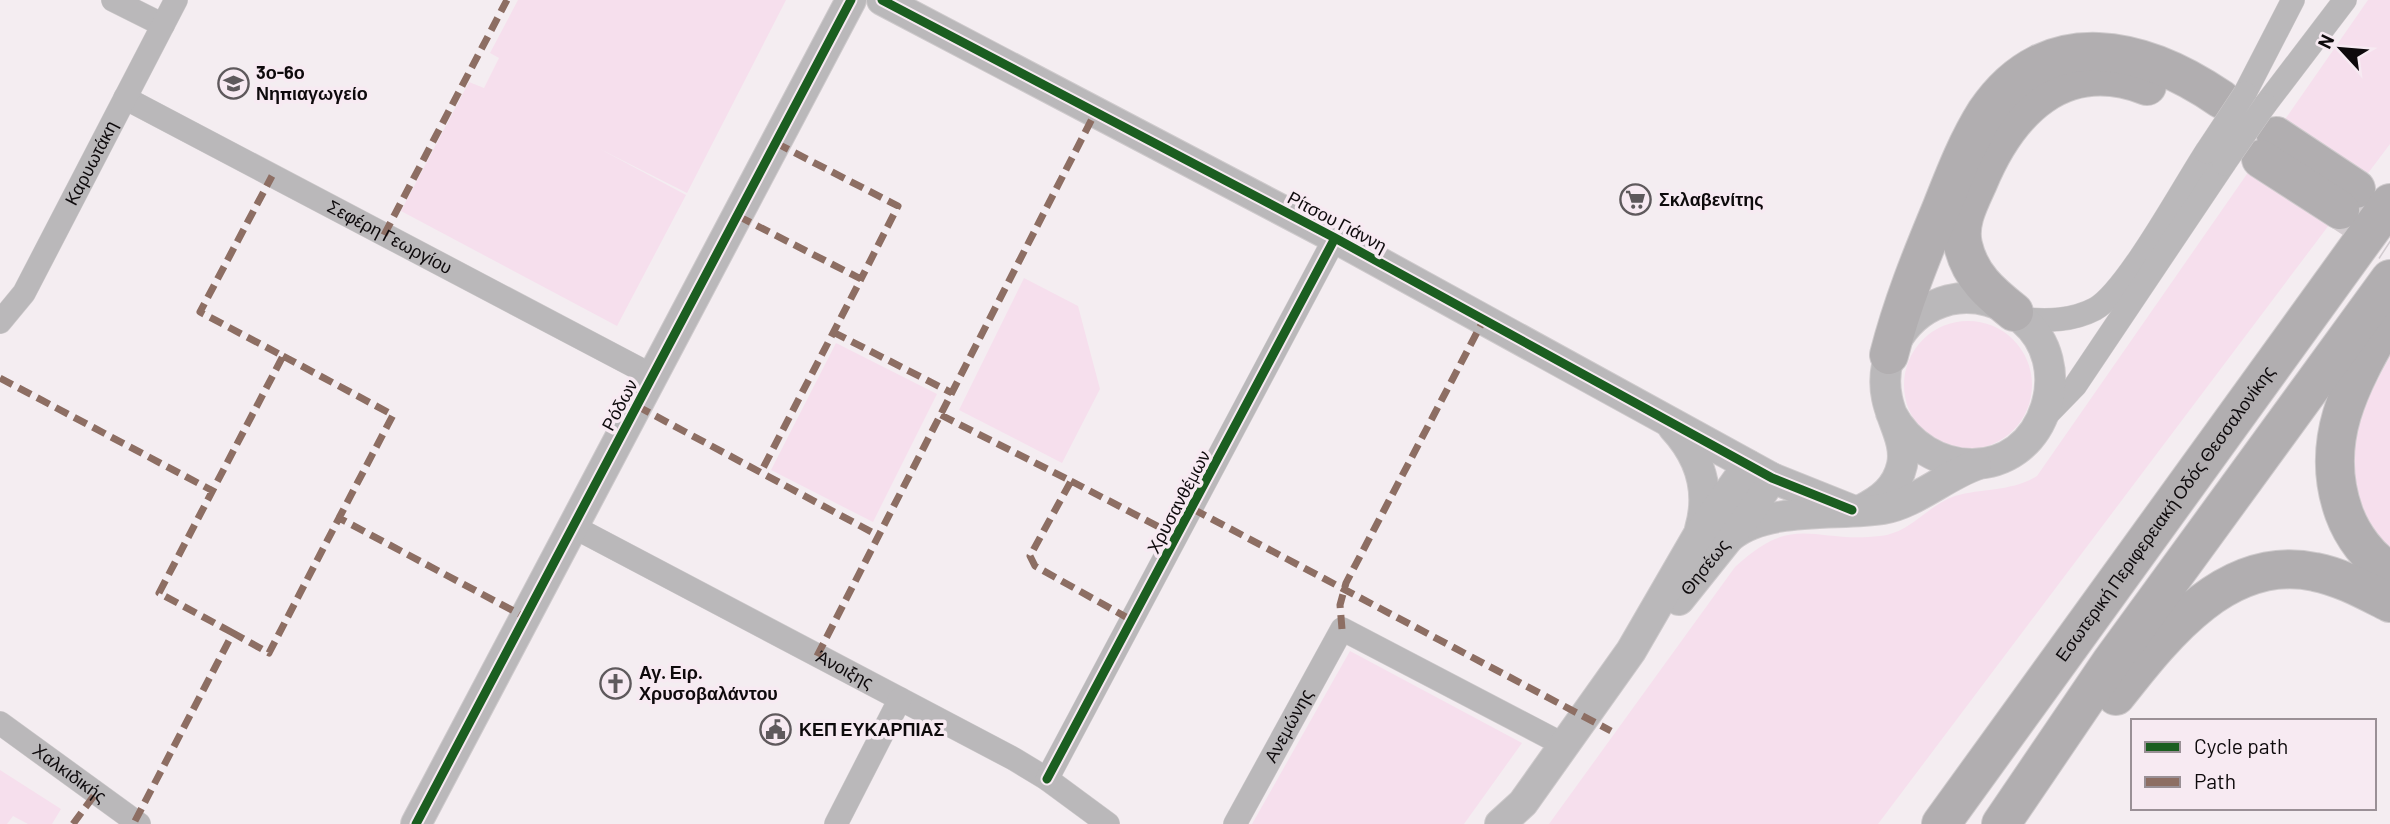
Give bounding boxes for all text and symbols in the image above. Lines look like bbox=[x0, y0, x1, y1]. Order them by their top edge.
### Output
north arrow bbox=[2306, 14, 2376, 84]
text: N bbox=[2312, 31, 2338, 52]
place label: 3ο-6ο Νηπιαγωγείο bbox=[256, 61, 368, 104]
school or university icon: 3ο-6ο Νηπιαγωγείο bbox=[216, 66, 250, 100]
street label: Καρυωτάκη bbox=[59, 117, 122, 209]
supermarket icon: Σκλαβενίτης bbox=[1619, 183, 1653, 217]
street label: Ρίτσου Γιάννη bbox=[1284, 186, 1391, 256]
place label: Σκλαβενίτης bbox=[1659, 188, 1764, 210]
street label: Σεφέρη Γεωργίου bbox=[324, 195, 456, 278]
street label: Εσωτερική Περιφερειακή Οδός Θεσσαλονίκης bbox=[2050, 361, 2279, 665]
street label: Ρόδων bbox=[596, 375, 642, 434]
street label: Χρυσανθέμων bbox=[1142, 446, 1214, 557]
street label: Θησέως bbox=[1675, 534, 1734, 599]
street label: Άνοιξης bbox=[813, 645, 878, 693]
place label: Αγ. Ειρ. Χρυσοβαλάντου bbox=[639, 661, 778, 704]
church icon: Αγ. Ειρ. Χρυσοβαλάντου bbox=[599, 666, 633, 700]
street label: Ανεμώνης bbox=[1259, 685, 1317, 766]
public building icon: ΚΕΠ ΕΥΚΑΡΠΙΑΣ bbox=[759, 713, 793, 747]
place label: ΚΕΠ ΕΥΚΑΡΠΙΑΣ bbox=[799, 718, 945, 740]
legend bbox=[2131, 719, 2376, 810]
text: Cycle path bbox=[2194, 733, 2288, 758]
street label: Χαλκιδικής bbox=[29, 739, 112, 807]
text: Path bbox=[2194, 768, 2236, 793]

